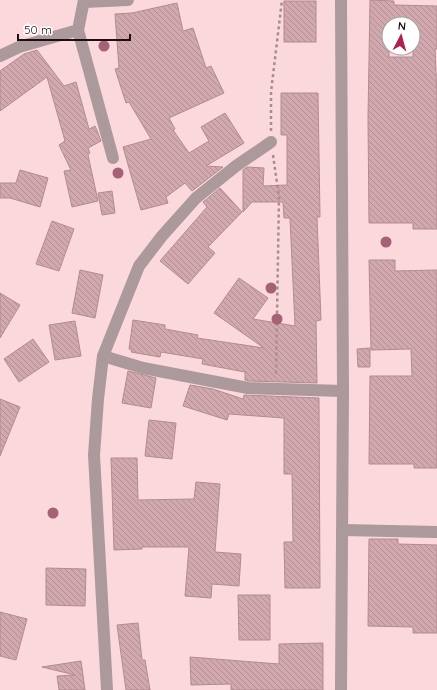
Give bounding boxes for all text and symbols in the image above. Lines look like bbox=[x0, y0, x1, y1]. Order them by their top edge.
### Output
scale bar bbox=[18, 16, 130, 42]
north arrow bbox=[381, 16, 421, 56]
text: N bbox=[397, 19, 407, 33]
text: 50 m bbox=[24, 22, 52, 37]

